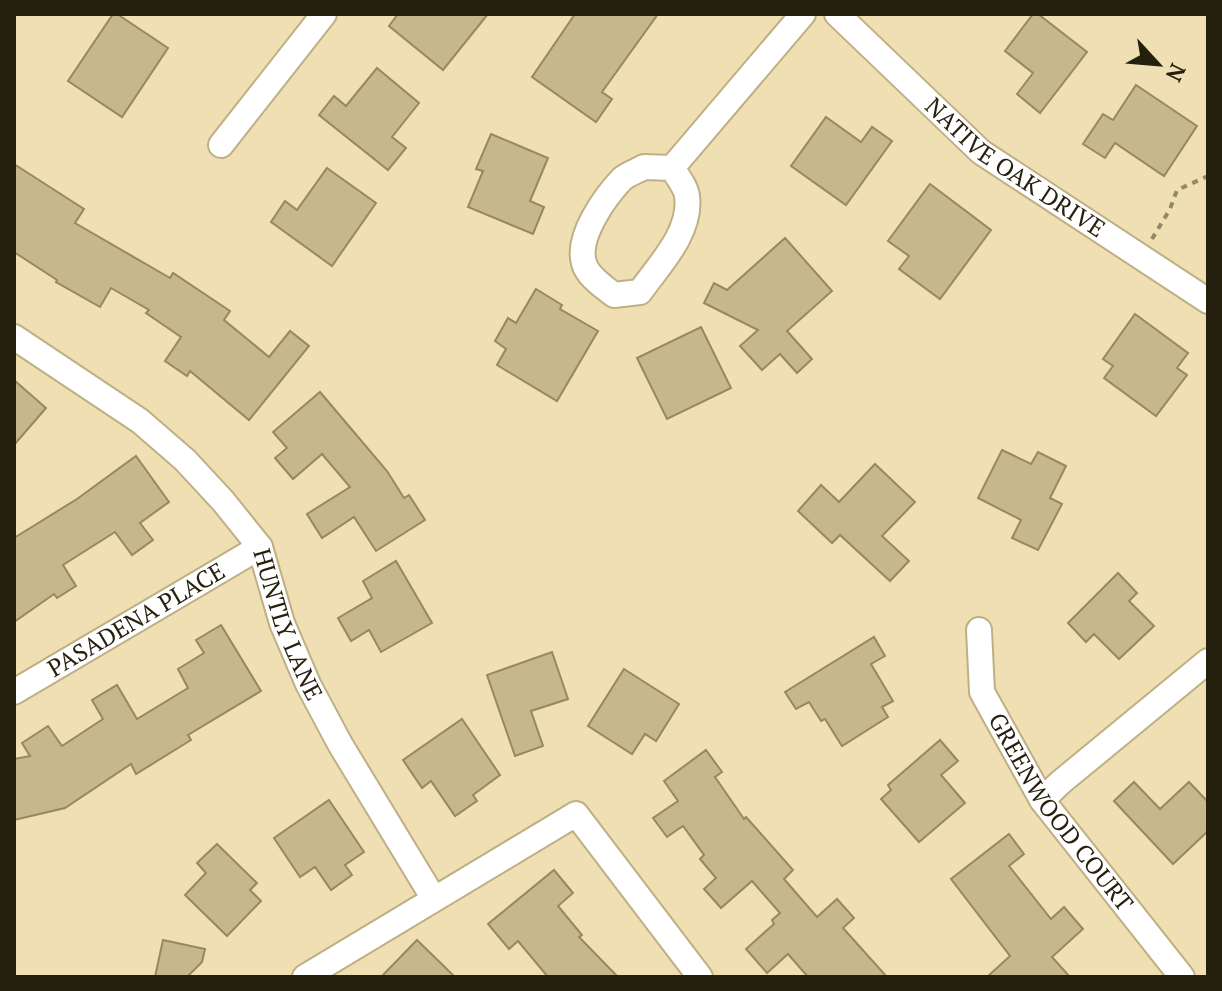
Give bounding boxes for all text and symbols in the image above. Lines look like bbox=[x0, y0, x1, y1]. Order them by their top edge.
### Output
north arrow bbox=[1118, 24, 1198, 104]
text: N bbox=[1160, 59, 1193, 87]
street label: NATIVE OAK DRIVE bbox=[919, 90, 1112, 244]
street label: HUNTLY LANE bbox=[246, 545, 331, 706]
street label: PASADENA PLACE bbox=[41, 554, 230, 684]
street label: GREENWOOD COURT bbox=[982, 707, 1141, 918]

